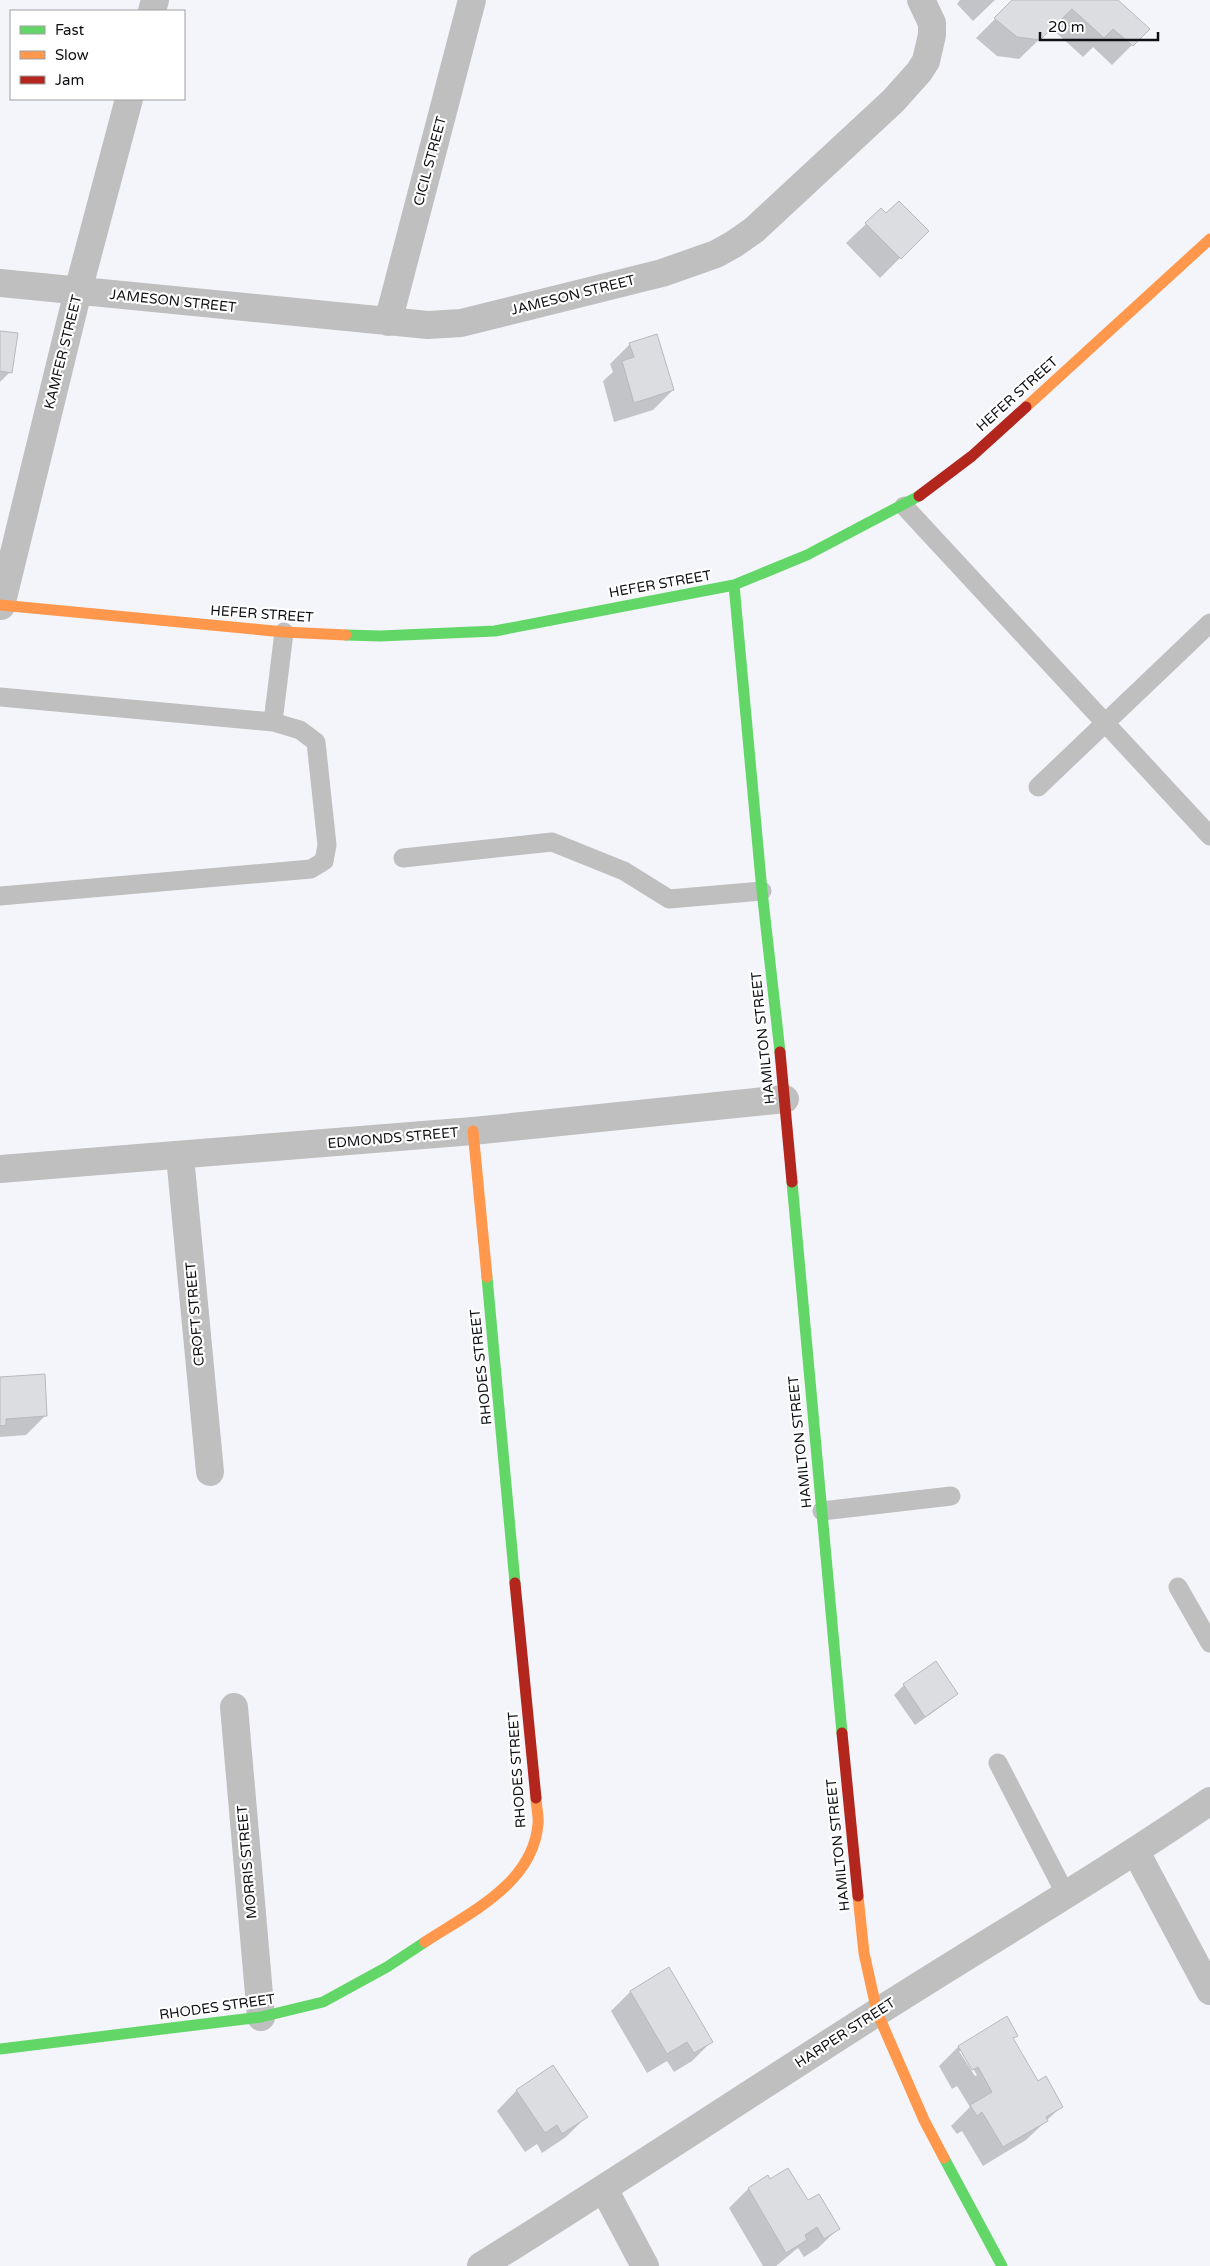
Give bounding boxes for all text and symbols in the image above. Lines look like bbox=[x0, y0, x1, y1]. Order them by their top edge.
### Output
legend bbox=[10, 10, 185, 100]
scale bar bbox=[1040, 10, 1158, 42]
text: 20 m bbox=[1048, 18, 1085, 36]
text: Fast bbox=[55, 21, 85, 39]
text: Slow bbox=[55, 46, 89, 64]
text: Jam bbox=[55, 71, 84, 89]
street label: CICIL STREET bbox=[410, 114, 450, 208]
street label: JAMESON STREET bbox=[509, 271, 637, 319]
street label: JAMESON STREET bbox=[109, 286, 238, 316]
street label: KAMFER STREET bbox=[41, 293, 86, 411]
street label: HEFER STREET bbox=[973, 353, 1062, 435]
street label: HEFER STREET bbox=[608, 567, 713, 601]
street label: HEFER STREET bbox=[210, 602, 315, 626]
street label: HAMILTON STREET bbox=[748, 970, 778, 1105]
street label: EDMONDS STREET bbox=[327, 1124, 460, 1152]
street label: CROFT STREET bbox=[182, 1261, 208, 1367]
street label: RHODES STREET bbox=[466, 1308, 496, 1426]
street label: HAMILTON STREET bbox=[785, 1374, 815, 1509]
street label: RHODES STREET bbox=[504, 1711, 530, 1829]
street label: HAMILTON STREET bbox=[823, 1777, 853, 1912]
street label: MORRIS STREET bbox=[234, 1804, 260, 1920]
street label: RHODES STREET bbox=[158, 1990, 276, 2024]
street label: HARPER STREET bbox=[792, 1994, 899, 2072]

